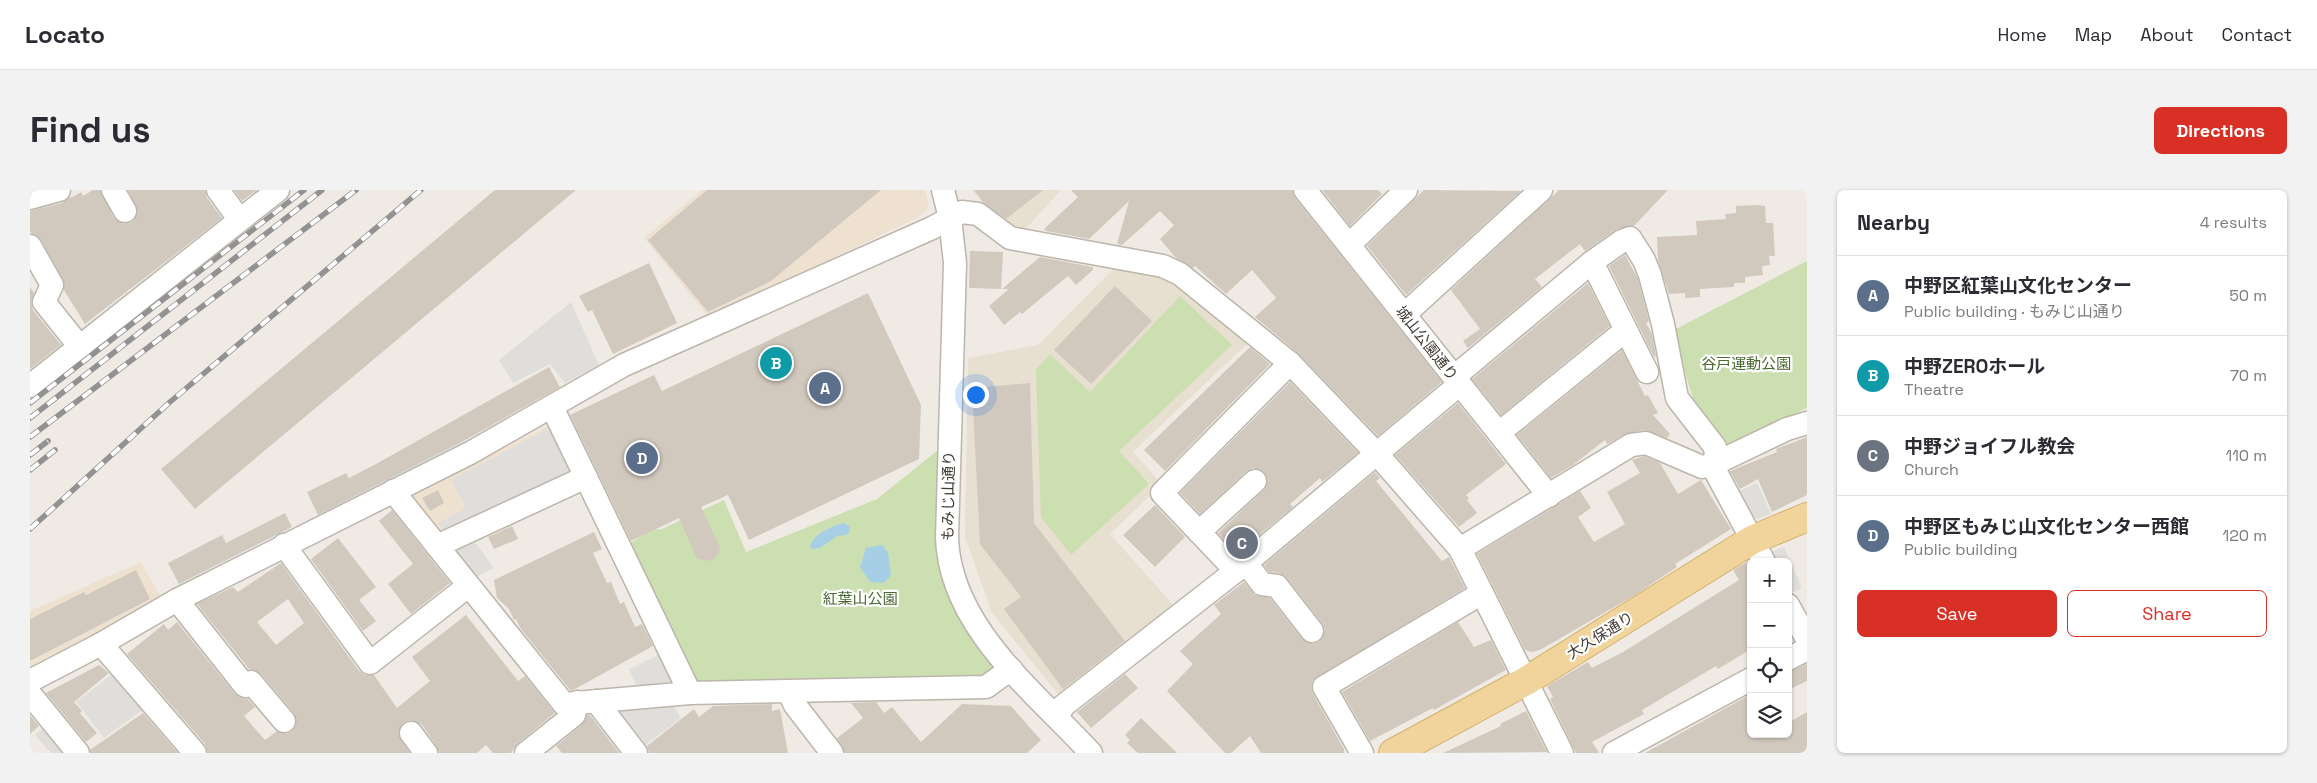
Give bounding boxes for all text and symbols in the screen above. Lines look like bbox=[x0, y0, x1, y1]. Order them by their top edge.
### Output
text: Locato bbox=[25, 19, 105, 50]
text: Home bbox=[1998, 23, 2047, 46]
text: Map bbox=[2075, 23, 2112, 46]
text: About bbox=[2140, 23, 2194, 46]
text: Contact bbox=[2222, 23, 2292, 46]
button: Directions bbox=[2154, 107, 2287, 154]
text: Find us bbox=[30, 108, 151, 152]
text: Nearby bbox=[1857, 209, 1930, 236]
text: 4 results bbox=[2200, 212, 2267, 233]
text: 中野区紅葉山文化センター bbox=[1904, 273, 2132, 298]
text: A bbox=[1868, 285, 1878, 306]
text: 50 m bbox=[2229, 285, 2267, 306]
text: Public building · もみじ山通り bbox=[1904, 301, 2125, 322]
street label: 城山公園通り bbox=[1392, 302, 1462, 384]
pin: B bbox=[760, 344, 792, 382]
park label: 谷戸運動公園 bbox=[1701, 354, 1791, 373]
text: 中野ZEROホール bbox=[1904, 354, 2045, 379]
text: B bbox=[1868, 365, 1878, 386]
text: 70 m bbox=[2230, 365, 2267, 386]
pin: A bbox=[809, 369, 841, 407]
text: Theatre bbox=[1904, 379, 1964, 400]
your location bbox=[963, 382, 989, 408]
text: 中野ジョイフル教会 bbox=[1904, 434, 2075, 459]
pin: D bbox=[626, 439, 658, 477]
text: C bbox=[1868, 445, 1878, 466]
text: 110 m bbox=[2225, 445, 2267, 466]
street label: もみじ山通り bbox=[938, 451, 958, 541]
text: Church bbox=[1904, 459, 1959, 480]
text: 中野区もみじ山文化センター西館 bbox=[1904, 514, 2189, 539]
pin: C bbox=[1226, 524, 1258, 562]
text: D bbox=[1868, 525, 1878, 546]
text: 120 m bbox=[2223, 525, 2267, 546]
text: Public building bbox=[1904, 539, 2017, 560]
map controls bbox=[1747, 558, 1792, 738]
button: + bbox=[1747, 558, 1792, 603]
park label: 紅葉山公園 bbox=[822, 589, 898, 608]
button: Save bbox=[1857, 590, 2057, 637]
button: Share bbox=[2067, 590, 2267, 637]
button: − bbox=[1747, 603, 1792, 648]
street label: 大久保通り bbox=[1563, 607, 1637, 663]
button: locate bbox=[1747, 648, 1792, 693]
button: layers bbox=[1747, 693, 1792, 738]

